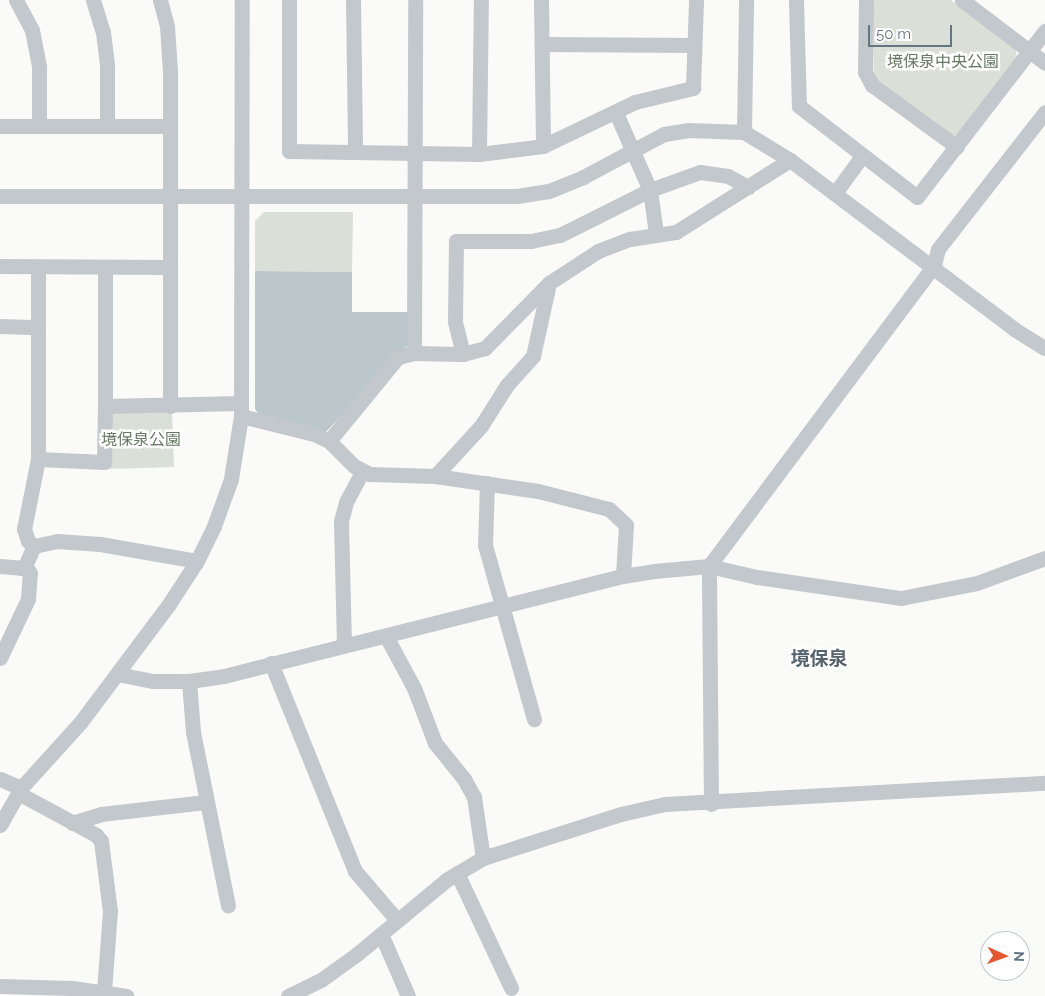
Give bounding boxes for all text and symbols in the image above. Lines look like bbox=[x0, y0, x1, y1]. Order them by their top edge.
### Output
scale bar bbox=[870, 15, 954, 47]
text: 50 m bbox=[876, 25, 911, 43]
park label: 境保泉中央公園 bbox=[887, 52, 999, 72]
park label: 境保泉公園 bbox=[101, 430, 181, 450]
district label: 境保泉 bbox=[791, 648, 847, 670]
north arrow bbox=[980, 931, 1030, 981]
text: N bbox=[1011, 951, 1027, 962]

